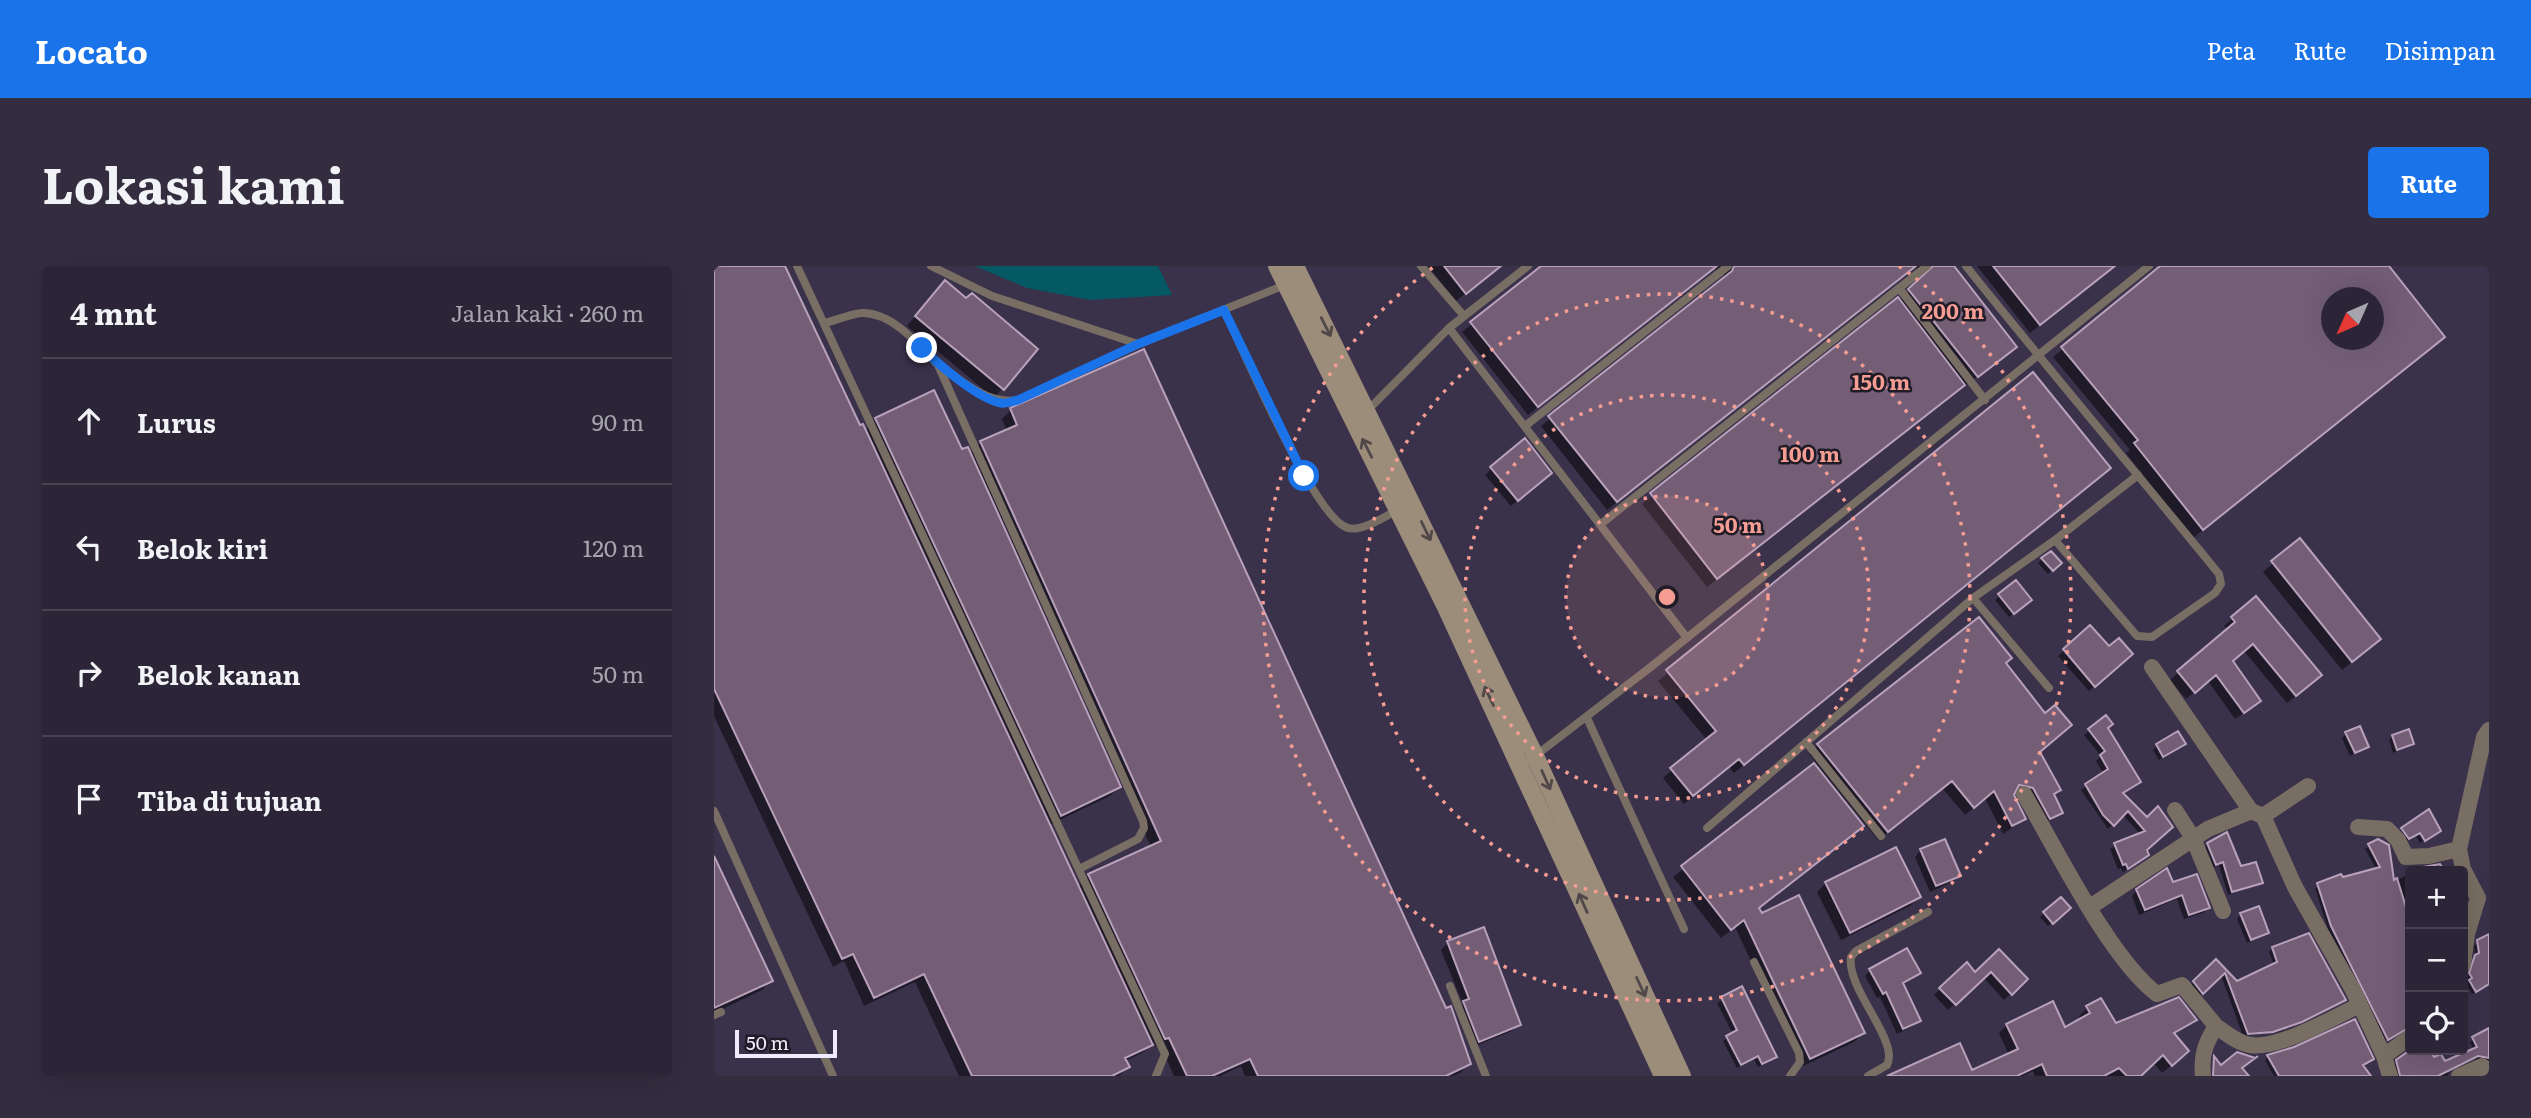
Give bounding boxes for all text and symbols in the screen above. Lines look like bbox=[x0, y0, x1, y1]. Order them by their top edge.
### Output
text: Locato bbox=[35, 25, 148, 74]
text: Peta bbox=[2207, 32, 2256, 67]
text: Rute bbox=[2294, 32, 2346, 67]
text: Disimpan bbox=[2384, 32, 2496, 67]
text: Lokasi kami bbox=[42, 146, 345, 219]
button: Rute bbox=[2368, 147, 2489, 218]
north arrow bbox=[2321, 287, 2384, 350]
text: 4 mnt bbox=[70, 290, 157, 334]
text: 200 m bbox=[1922, 294, 1984, 325]
text: Jalan kaki · 260 m bbox=[451, 295, 644, 329]
one-way arrow bbox=[1319, 316, 1333, 337]
route end bbox=[906, 332, 937, 363]
text: 150 m bbox=[1852, 365, 1910, 396]
icon: ahead bbox=[70, 402, 108, 440]
text: Lurus bbox=[137, 402, 216, 441]
text: 90 m bbox=[592, 404, 644, 438]
text: 100 m bbox=[1780, 437, 1840, 468]
one-way arrow bbox=[1359, 438, 1373, 459]
route start bbox=[1288, 460, 1319, 491]
text: 50 m bbox=[1713, 508, 1763, 539]
one-way arrow bbox=[1420, 520, 1433, 541]
icon: left bbox=[70, 528, 108, 566]
text: Belok kiri bbox=[137, 528, 268, 567]
text: 120 m bbox=[583, 530, 644, 564]
centre of rings bbox=[1655, 585, 1679, 609]
icon: right bbox=[70, 654, 108, 692]
text: Belok kanan bbox=[137, 654, 301, 693]
text: 50 m bbox=[592, 656, 644, 690]
one-way arrow bbox=[1481, 686, 1495, 707]
one-way arrow bbox=[1540, 769, 1553, 790]
icon: arrive bbox=[70, 780, 108, 818]
text: Tiba di tujuan bbox=[137, 780, 322, 819]
map controls bbox=[2405, 866, 2468, 1055]
button: + bbox=[2405, 866, 2468, 929]
one-way arrow bbox=[1576, 893, 1589, 914]
button: − bbox=[2405, 929, 2468, 992]
one-way arrow bbox=[1635, 976, 1648, 997]
button: locate bbox=[2405, 992, 2468, 1055]
scale bar bbox=[735, 1027, 836, 1059]
text: 50 m bbox=[746, 1028, 789, 1056]

